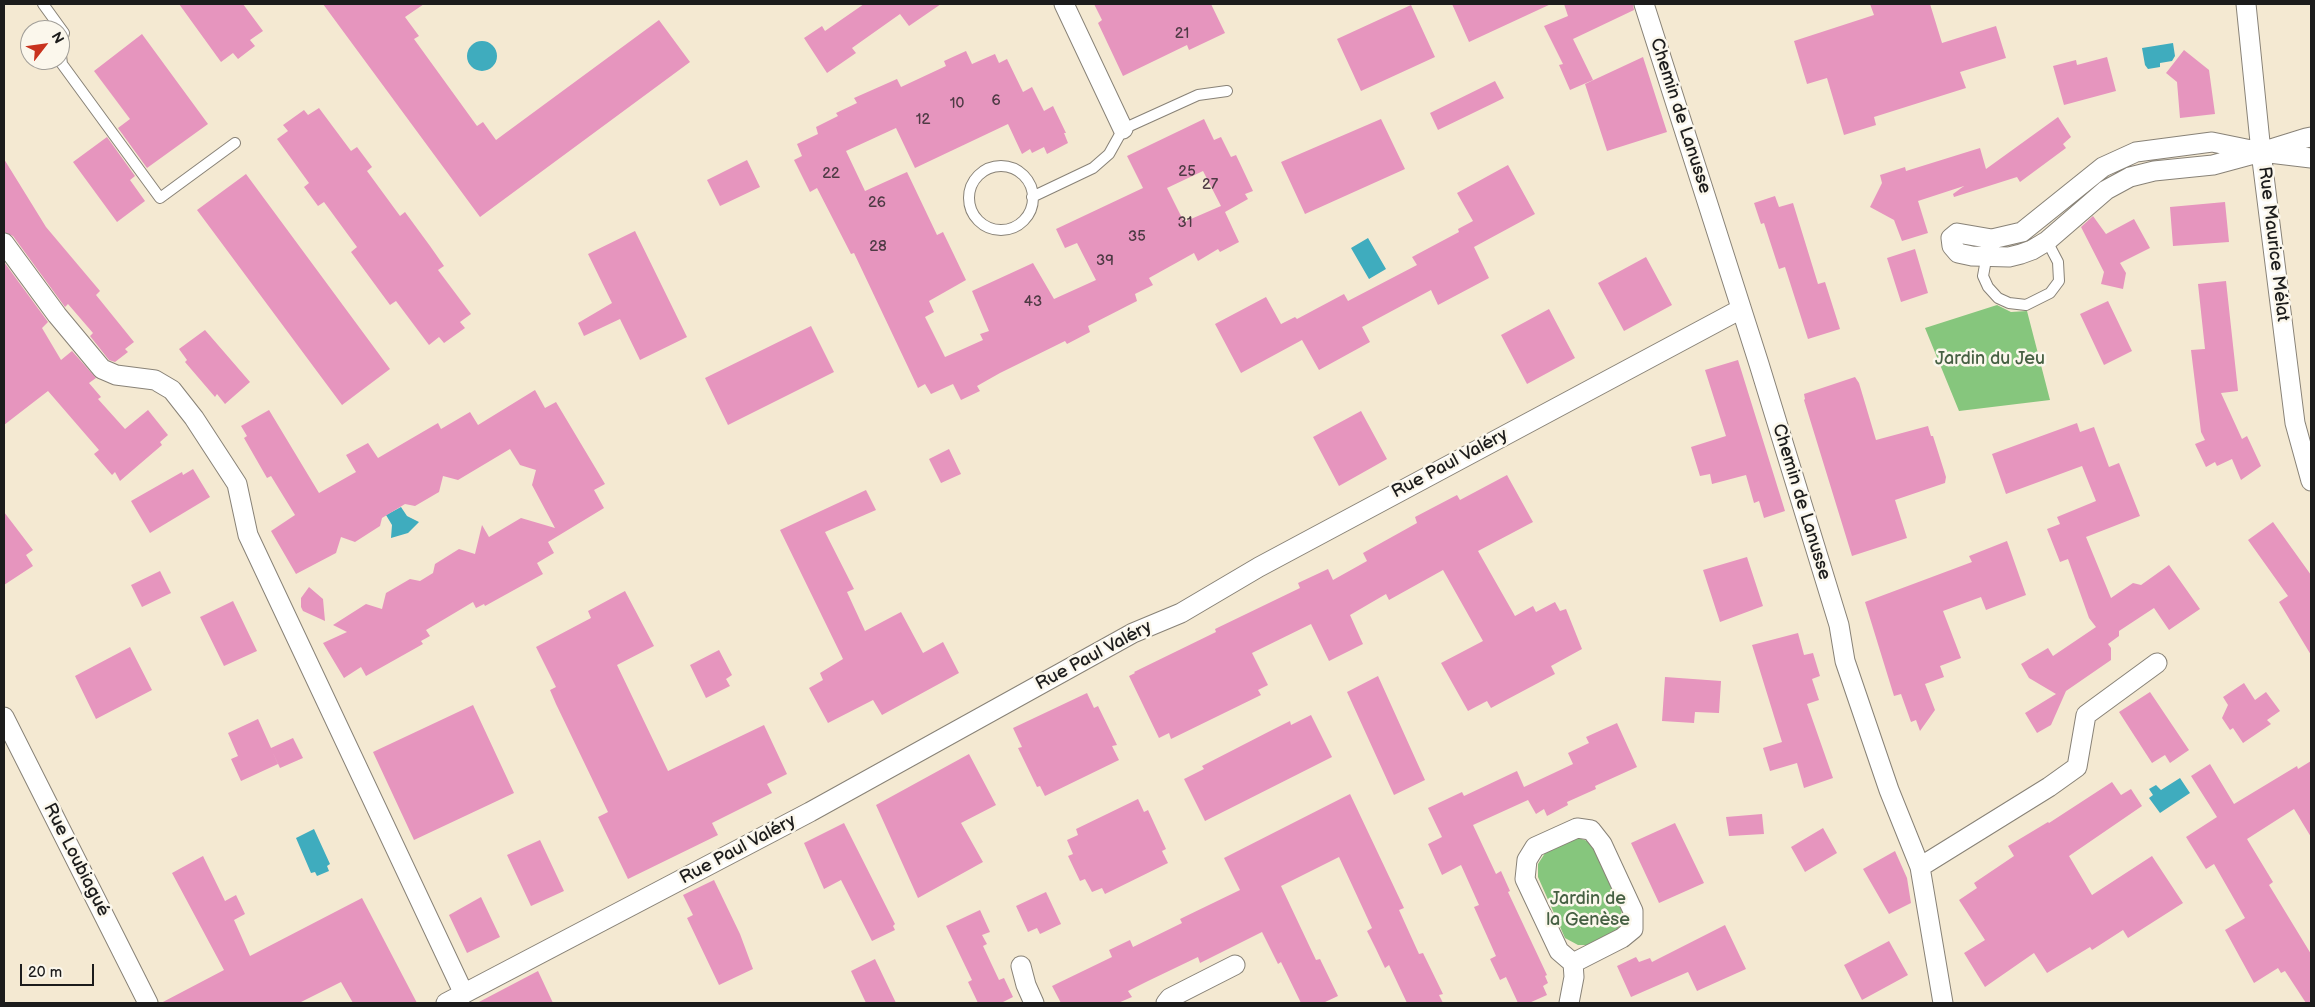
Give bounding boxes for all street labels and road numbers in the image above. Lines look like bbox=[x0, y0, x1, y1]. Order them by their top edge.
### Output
street label: Chemin de Lanusse bbox=[1645, 36, 1715, 196]
street label: Rue Maurice Mélat bbox=[2253, 165, 2293, 323]
street label: Chemin de Lanusse bbox=[1767, 421, 1835, 583]
street label: Rue Paul Valéry bbox=[1388, 424, 1512, 504]
street label: Rue Paul Valéry bbox=[1032, 616, 1156, 696]
street label: Rue Loubiagué bbox=[38, 800, 114, 920]
street label: Rue Paul Valéry bbox=[676, 810, 800, 890]

